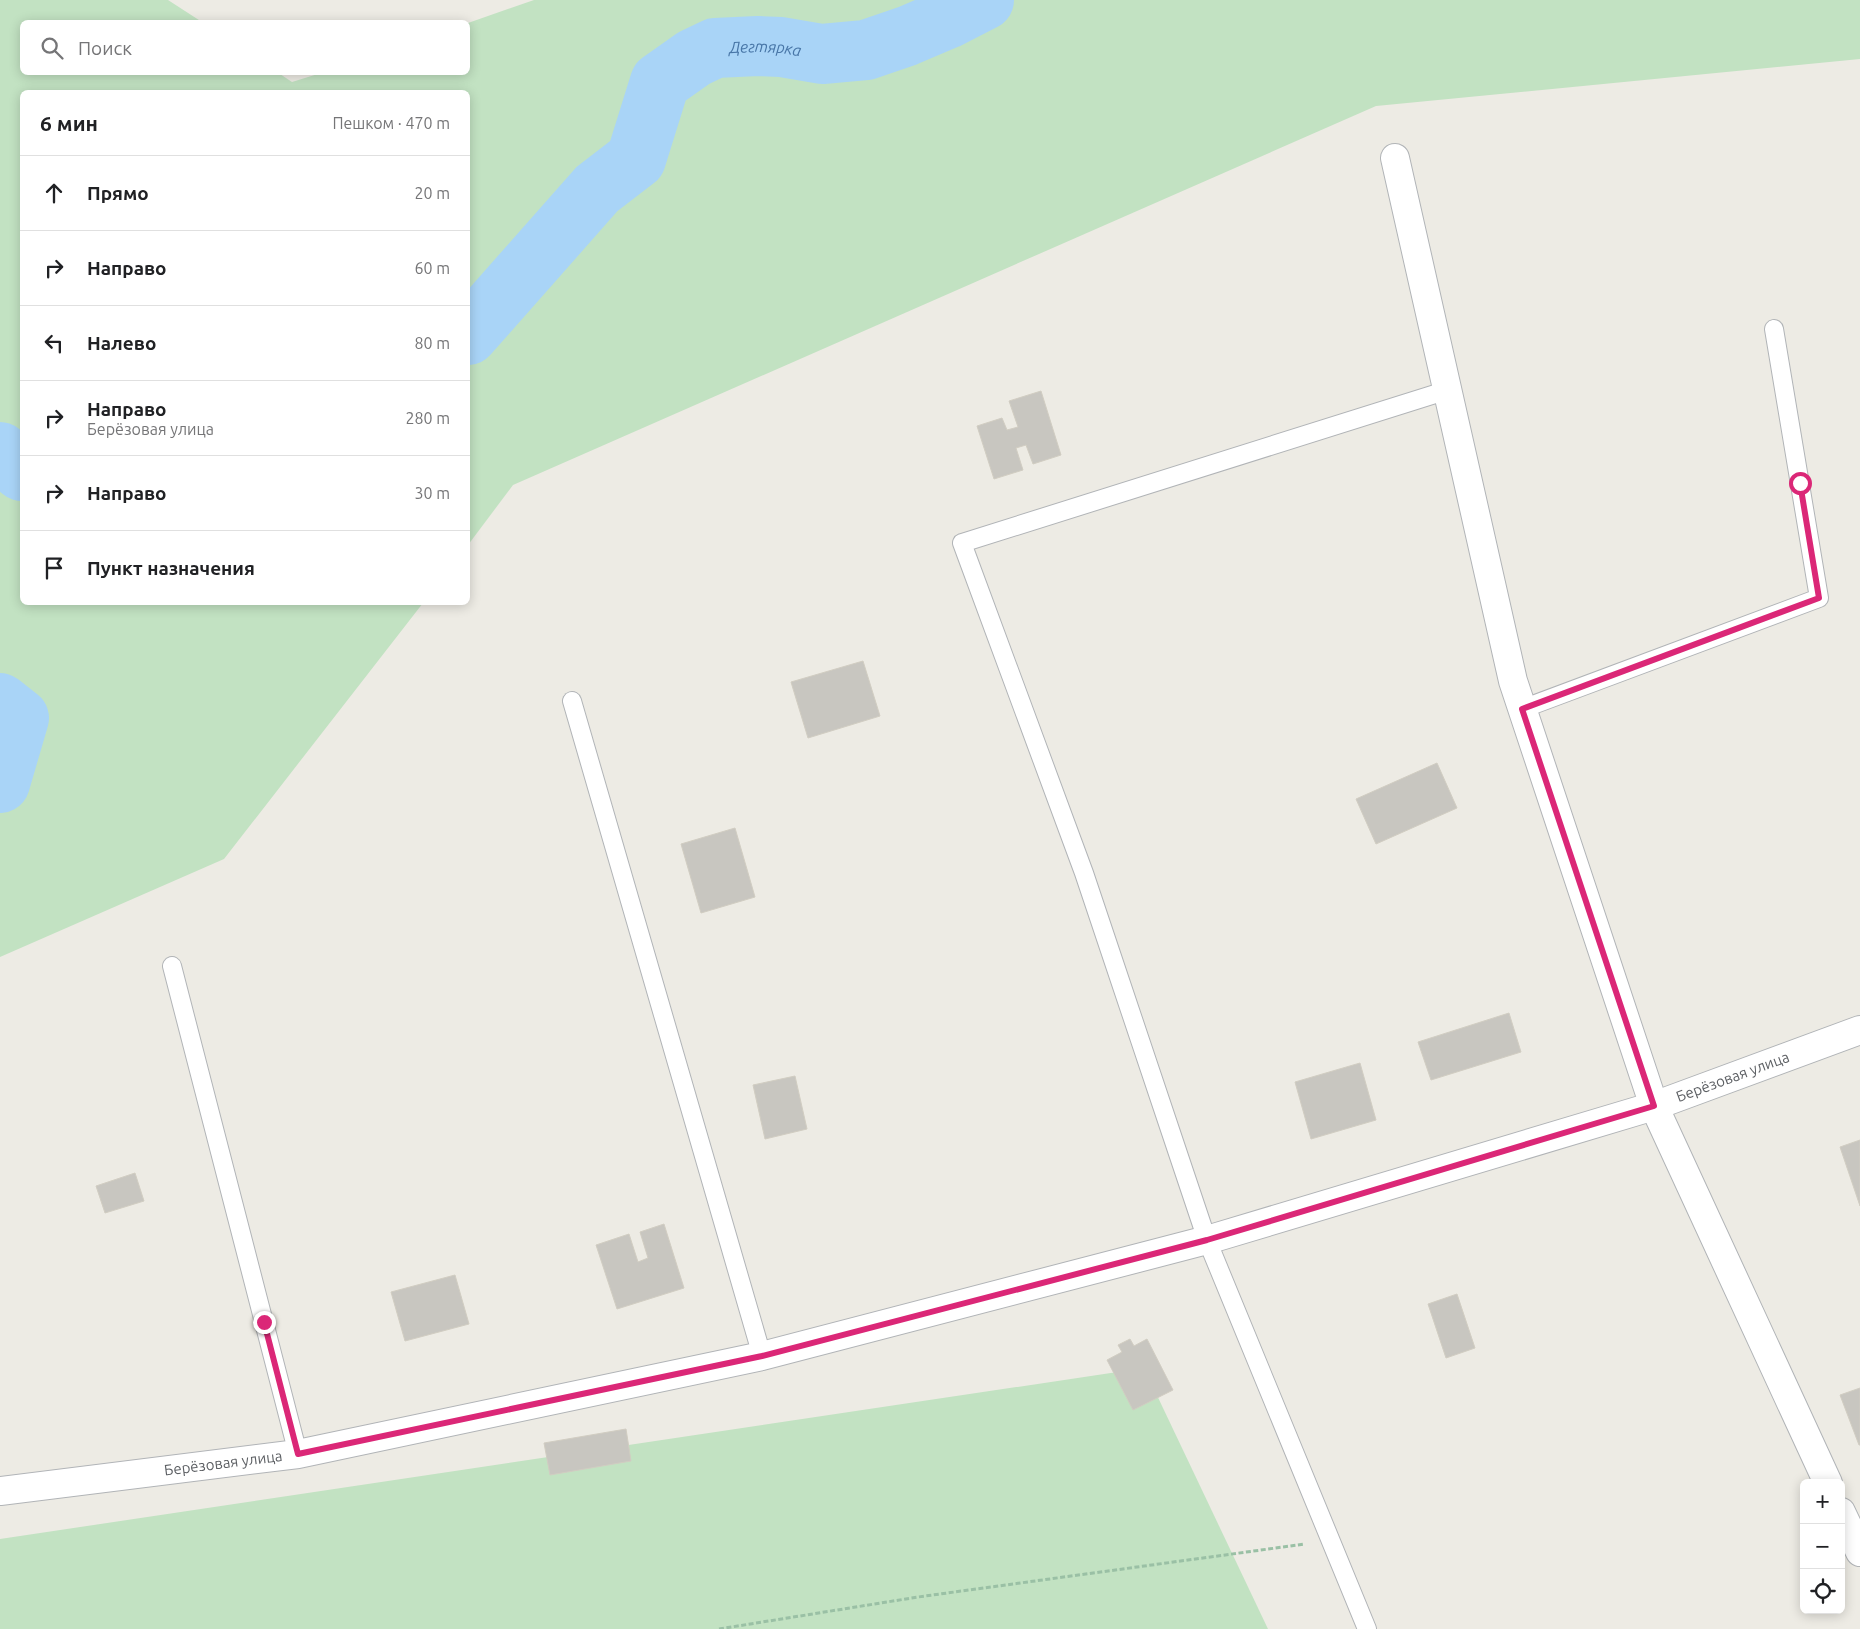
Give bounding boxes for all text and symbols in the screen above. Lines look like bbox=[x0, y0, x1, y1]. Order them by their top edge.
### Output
search box bbox=[20, 20, 470, 75]
icon: search bbox=[38, 34, 66, 62]
text: Поиск bbox=[78, 37, 132, 59]
water label: Дегтярка bbox=[727, 37, 803, 59]
text: 6 мин bbox=[40, 111, 98, 135]
text: Пешком · 470 m bbox=[332, 114, 450, 132]
icon: ahead bbox=[40, 179, 68, 207]
text: Прямо bbox=[87, 182, 149, 204]
text: 20 m bbox=[414, 184, 450, 202]
icon: right bbox=[40, 254, 68, 282]
text: Направо bbox=[87, 257, 167, 279]
text: 60 m bbox=[414, 259, 450, 277]
icon: left bbox=[40, 329, 68, 357]
text: Налево bbox=[87, 332, 156, 354]
text: 80 m bbox=[414, 334, 450, 352]
text: Направо bbox=[87, 398, 167, 420]
icon: right bbox=[40, 404, 68, 432]
text: 280 m bbox=[405, 409, 450, 427]
text: Берёзовая улица bbox=[87, 420, 214, 438]
route start bbox=[1789, 472, 1812, 495]
icon: right bbox=[40, 479, 68, 507]
text: Направо bbox=[87, 482, 167, 504]
text: 30 m bbox=[414, 484, 450, 502]
icon: arrive bbox=[40, 554, 68, 582]
text: Пункт назначения bbox=[87, 557, 255, 579]
street label: Берёзовая улица bbox=[1674, 1048, 1791, 1105]
route end bbox=[253, 1311, 276, 1334]
street label: Берёзовая улица bbox=[163, 1447, 283, 1479]
map controls bbox=[1800, 1479, 1845, 1614]
button: + bbox=[1800, 1479, 1845, 1524]
button: − bbox=[1800, 1524, 1845, 1569]
button: locate bbox=[1800, 1569, 1845, 1614]

